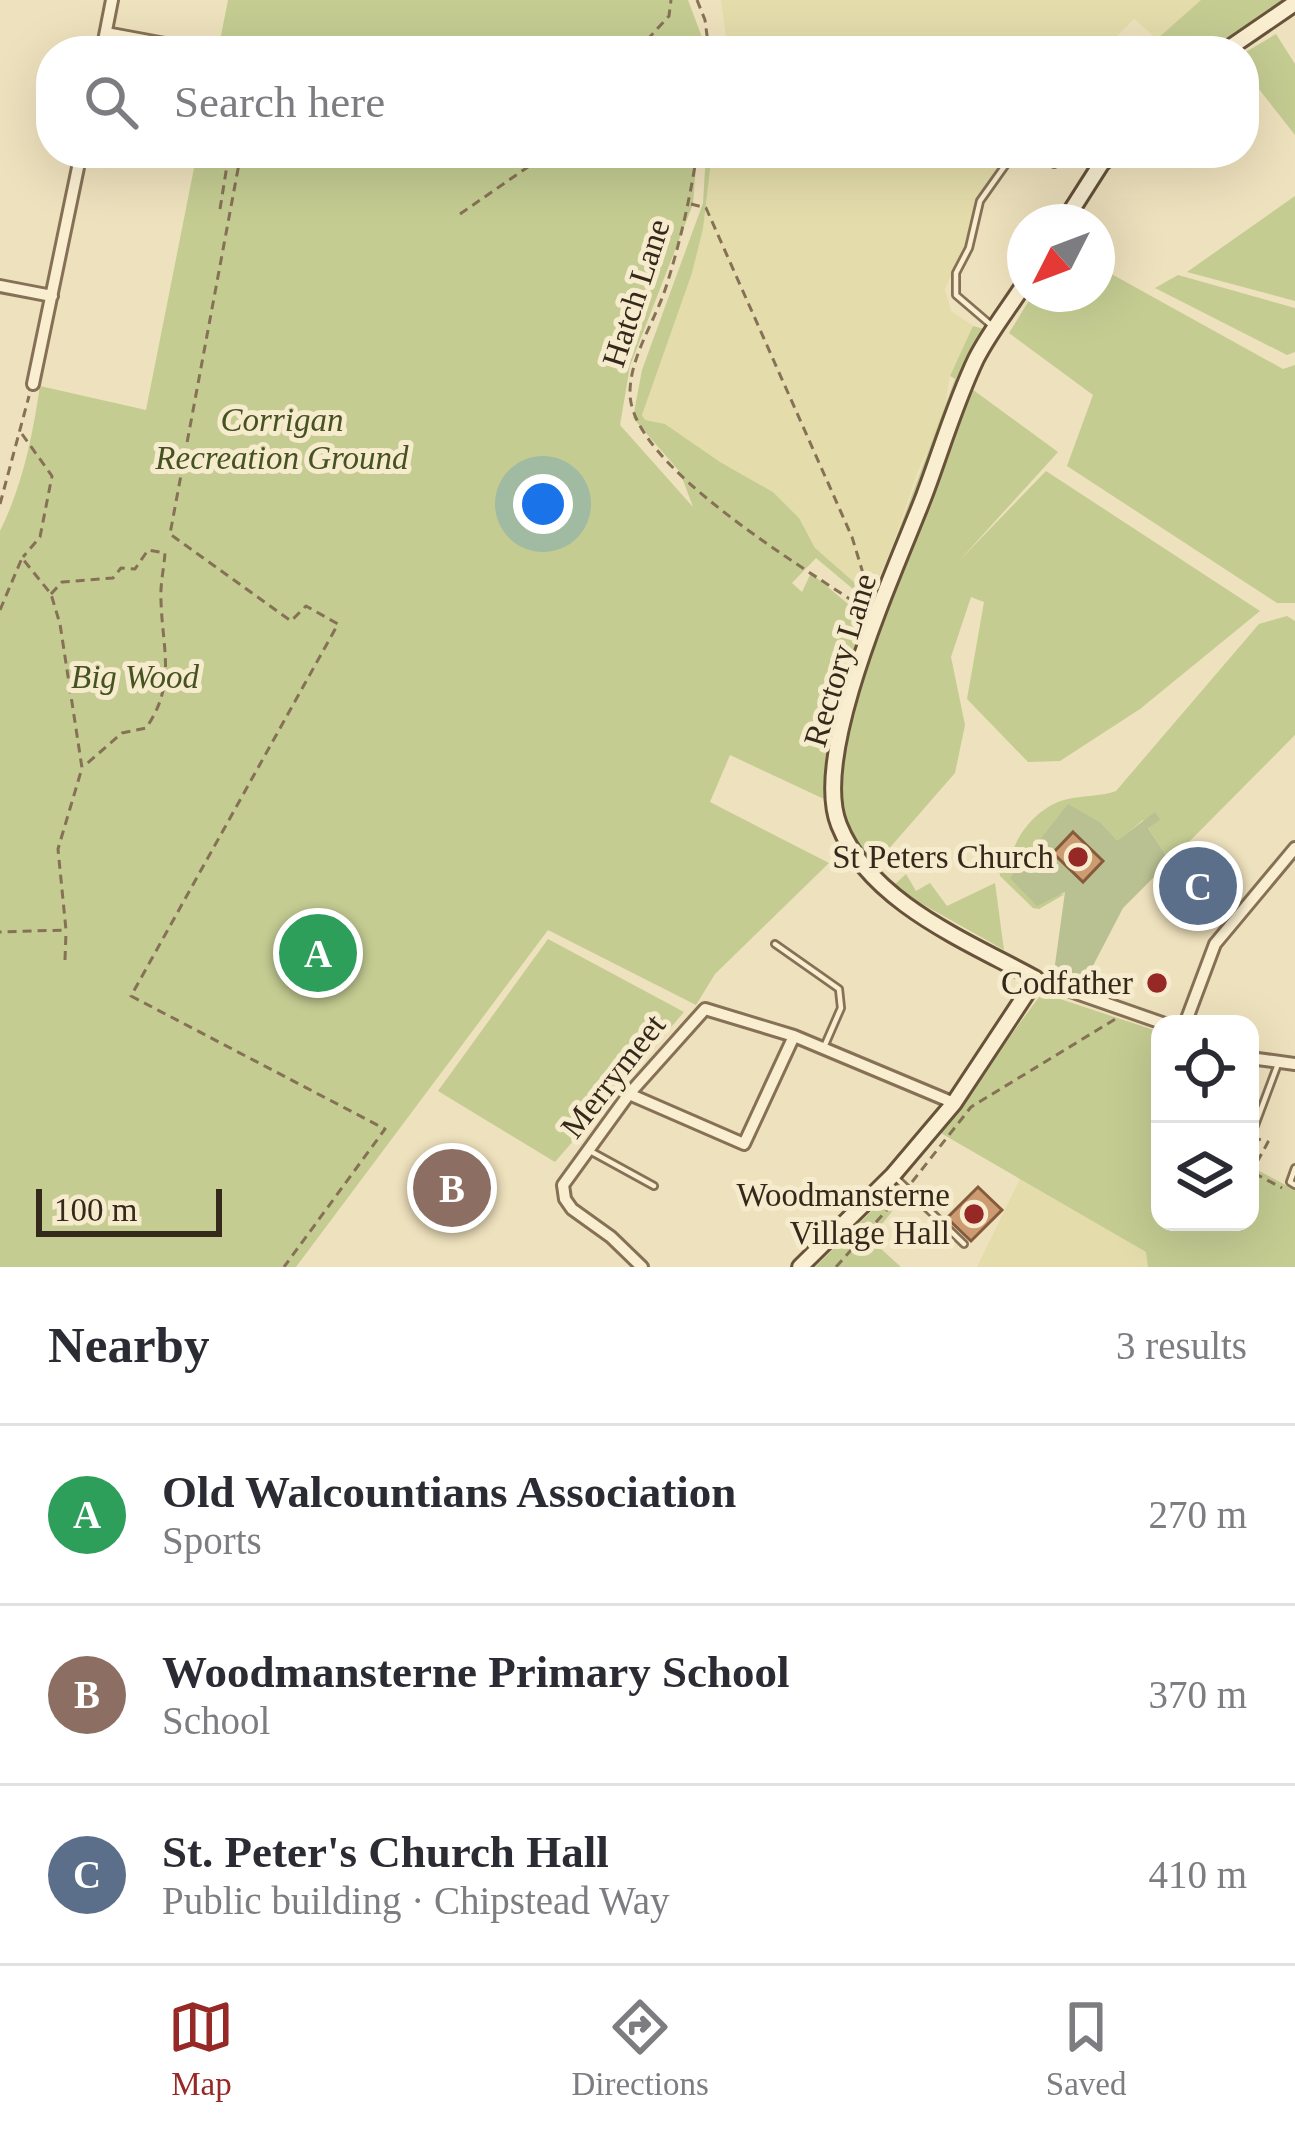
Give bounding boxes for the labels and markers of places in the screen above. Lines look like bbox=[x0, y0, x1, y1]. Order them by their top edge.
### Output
place label: St Peters Church bbox=[832, 839, 1054, 875]
pin: C bbox=[1159, 841, 1237, 931]
marker: St Peters Church bbox=[1065, 844, 1091, 870]
pin: A bbox=[279, 908, 357, 998]
place label: Codfather bbox=[1001, 965, 1133, 1001]
marker: Codfather bbox=[1144, 970, 1170, 996]
pin: B bbox=[413, 1143, 491, 1233]
place label: Woodmansterne Village Hall bbox=[736, 1177, 950, 1251]
marker: Woodmansterne Village Hall bbox=[961, 1201, 987, 1227]

